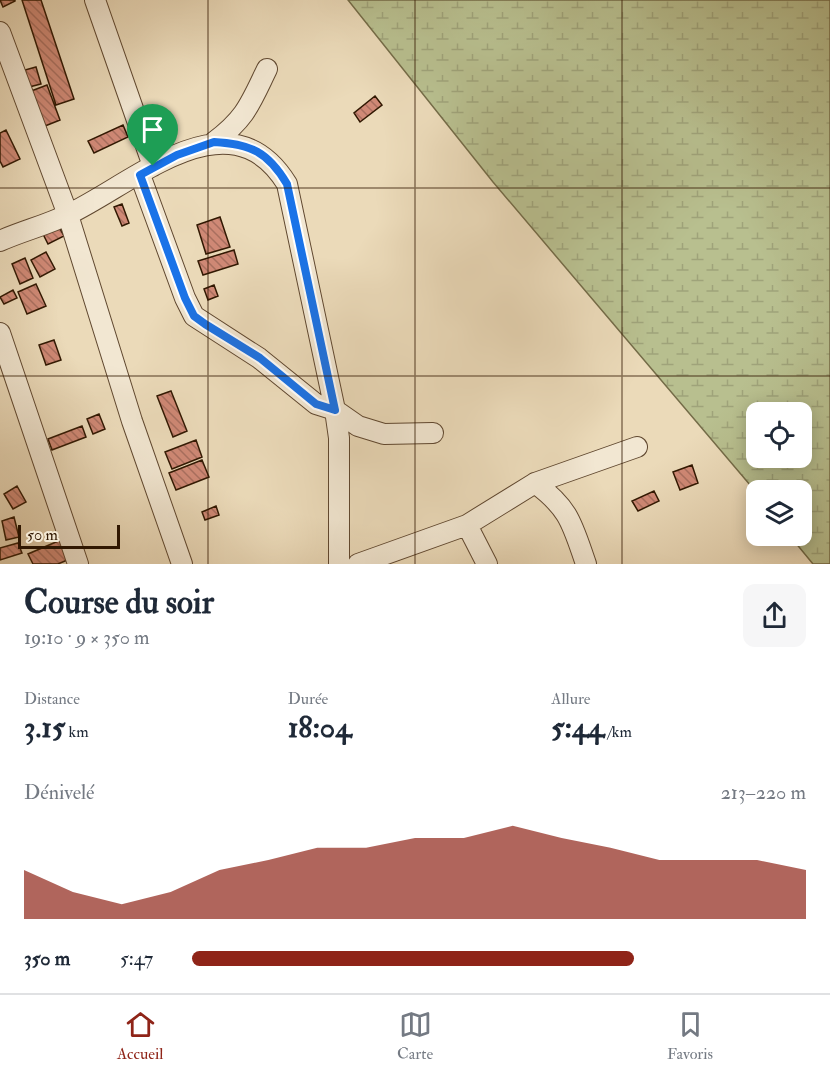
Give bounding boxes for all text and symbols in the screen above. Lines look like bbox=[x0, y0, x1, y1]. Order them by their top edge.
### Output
pin bbox=[127, 104, 178, 166]
icon: arrive bbox=[136, 113, 169, 146]
map controls bbox=[746, 402, 812, 546]
button: locate bbox=[746, 402, 812, 468]
button: layers bbox=[746, 480, 812, 546]
scale bar bbox=[18, 522, 120, 550]
text: 50 m bbox=[27, 525, 58, 545]
text: Course du soir bbox=[24, 582, 214, 623]
button: share bbox=[743, 584, 806, 647]
text: 19:10 · 9 × 350 m bbox=[24, 625, 150, 650]
text: Distance bbox=[24, 689, 80, 709]
text: Durée bbox=[288, 689, 328, 709]
text: Allure bbox=[551, 689, 591, 709]
text: 3.15 bbox=[24, 709, 65, 746]
text: 18:04 bbox=[288, 709, 351, 746]
text: 5:44 bbox=[551, 709, 604, 746]
text: km bbox=[65, 722, 89, 742]
text: /km bbox=[604, 722, 632, 742]
text: Dénivelé bbox=[24, 780, 94, 805]
text: 213–220 m bbox=[721, 780, 806, 805]
text: 350 m bbox=[24, 946, 70, 971]
text: 5:47 bbox=[120, 946, 153, 971]
tab: Accueil bbox=[117, 1008, 163, 1064]
tab: Carte bbox=[397, 1008, 433, 1064]
tab: Favoris bbox=[667, 1008, 713, 1064]

